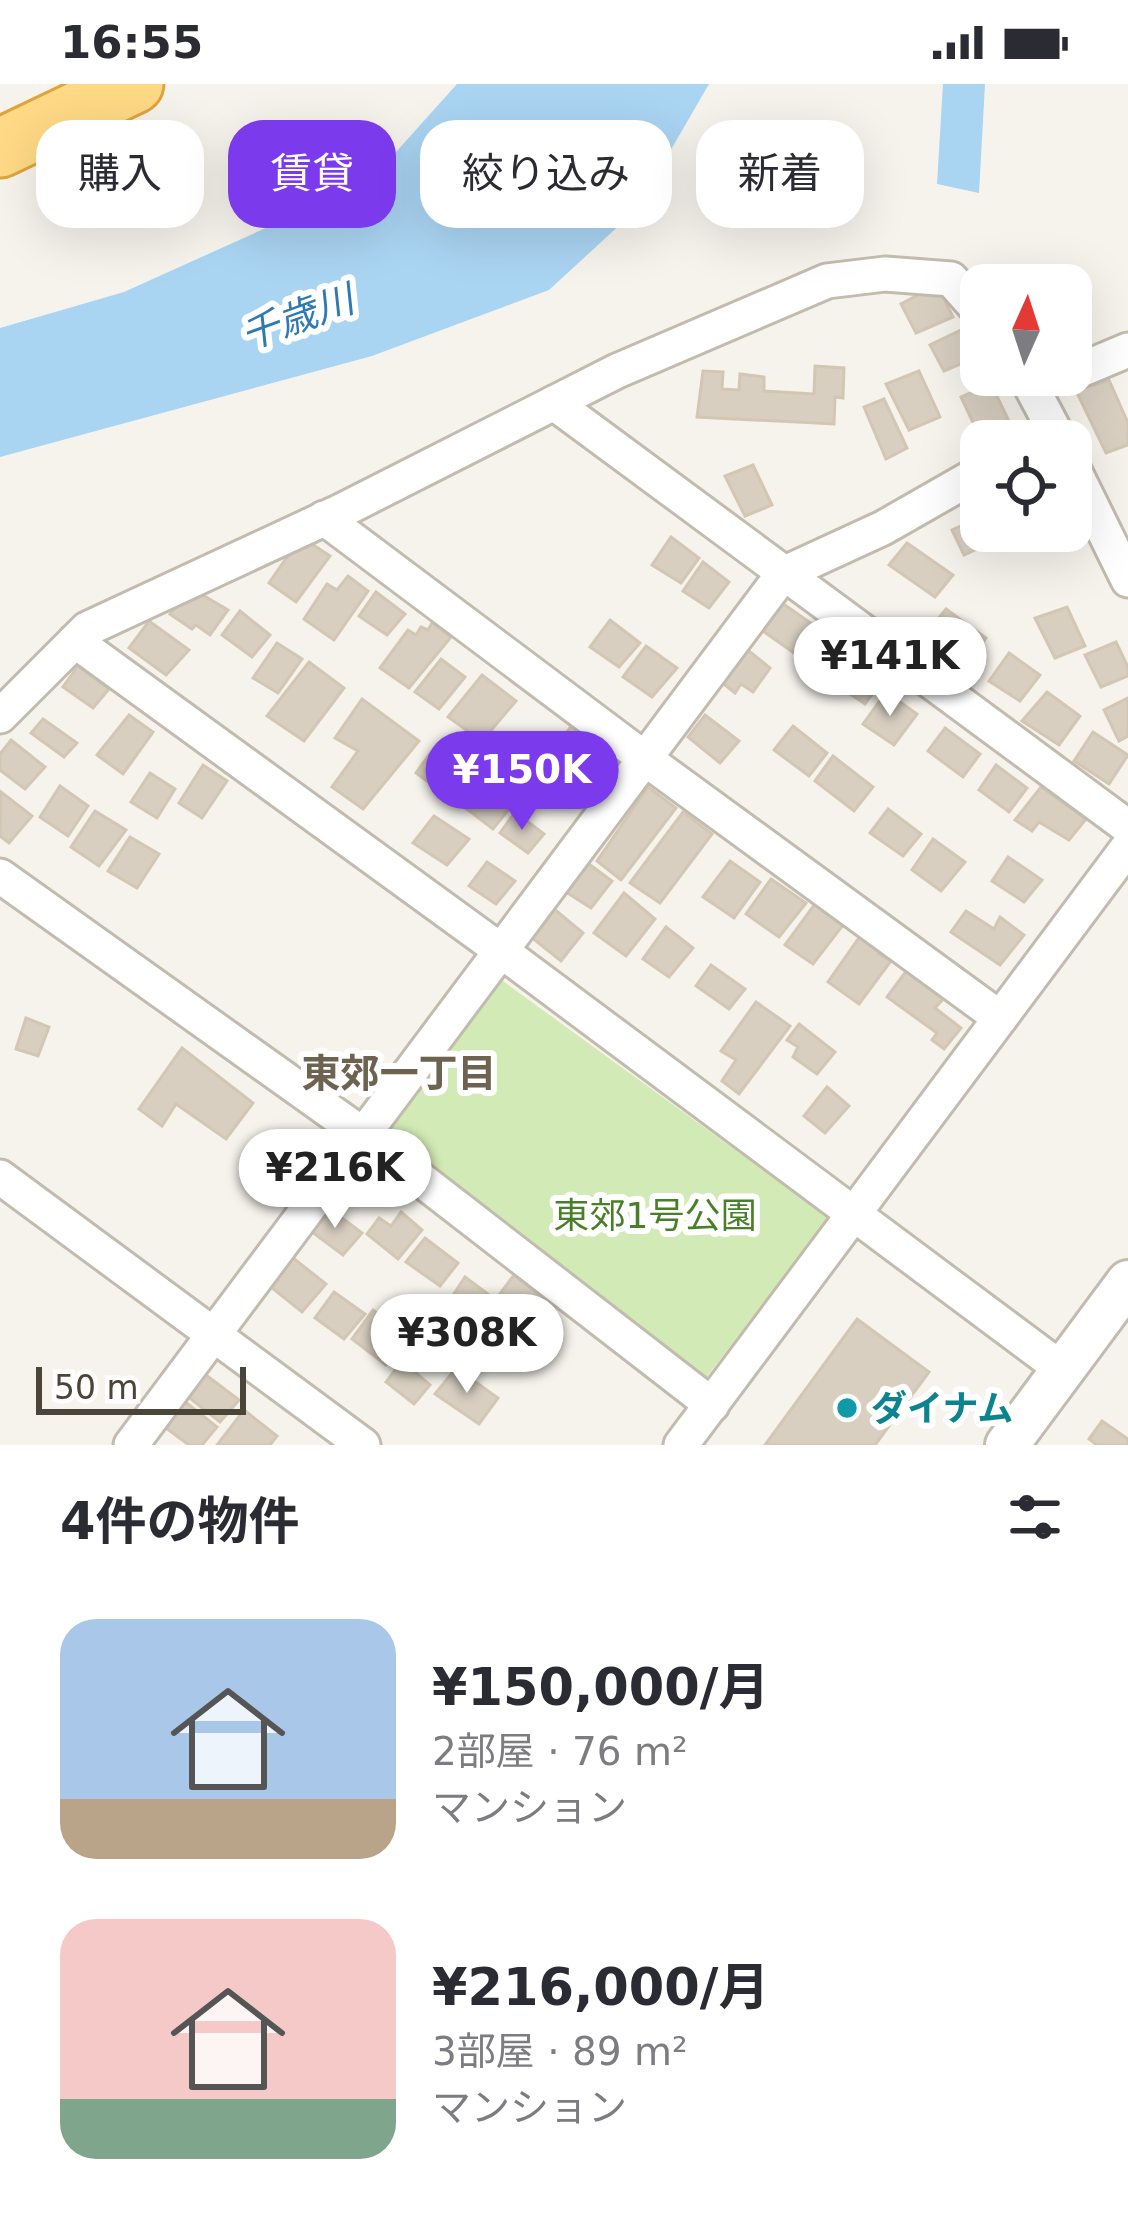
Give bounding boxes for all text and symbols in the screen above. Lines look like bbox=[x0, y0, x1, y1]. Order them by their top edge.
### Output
text: 16:55 bbox=[60, 16, 203, 69]
chip: 購入 bbox=[36, 120, 204, 228]
chip: 賃貸 bbox=[228, 120, 396, 228]
chip: 絞り込み bbox=[420, 120, 672, 228]
chip: 新着 bbox=[696, 120, 864, 228]
north arrow bbox=[960, 264, 1092, 396]
map controls bbox=[960, 264, 1092, 552]
water label: 千歳川 bbox=[234, 275, 364, 359]
button: locate bbox=[960, 420, 1092, 552]
pin: ¥141K bbox=[806, 617, 974, 719]
text: ¥141K bbox=[821, 633, 959, 678]
pin: ¥150K bbox=[438, 731, 606, 833]
text: ¥150K bbox=[453, 747, 591, 792]
district label: 東郊一丁目 bbox=[301, 1051, 497, 1096]
pin: ¥216K bbox=[251, 1129, 419, 1231]
text: ¥216K bbox=[266, 1145, 404, 1190]
park label: 東郊1号公園 bbox=[554, 1195, 756, 1236]
pin: ¥308K bbox=[383, 1294, 551, 1396]
text: ¥308K bbox=[398, 1310, 536, 1355]
scale bar bbox=[36, 1361, 246, 1414]
text: 50 m bbox=[54, 1368, 139, 1407]
place label: ダイナム bbox=[871, 1388, 1013, 1429]
marker: ダイナム bbox=[834, 1395, 860, 1421]
icon: filters bbox=[1002, 1484, 1068, 1550]
text: 4件の物件 bbox=[60, 1492, 300, 1551]
text: ¥150,000/月 bbox=[432, 1658, 769, 1717]
icon: home bbox=[156, 1667, 300, 1811]
text: 2部屋 · 76 m² bbox=[432, 1729, 688, 1774]
text: マンション bbox=[432, 1785, 627, 1830]
text: ¥216,000/月 bbox=[432, 1958, 769, 2017]
icon: home bbox=[156, 1967, 300, 2111]
text: 3部屋 · 89 m² bbox=[432, 2029, 688, 2074]
text: マンション bbox=[432, 2085, 627, 2130]

